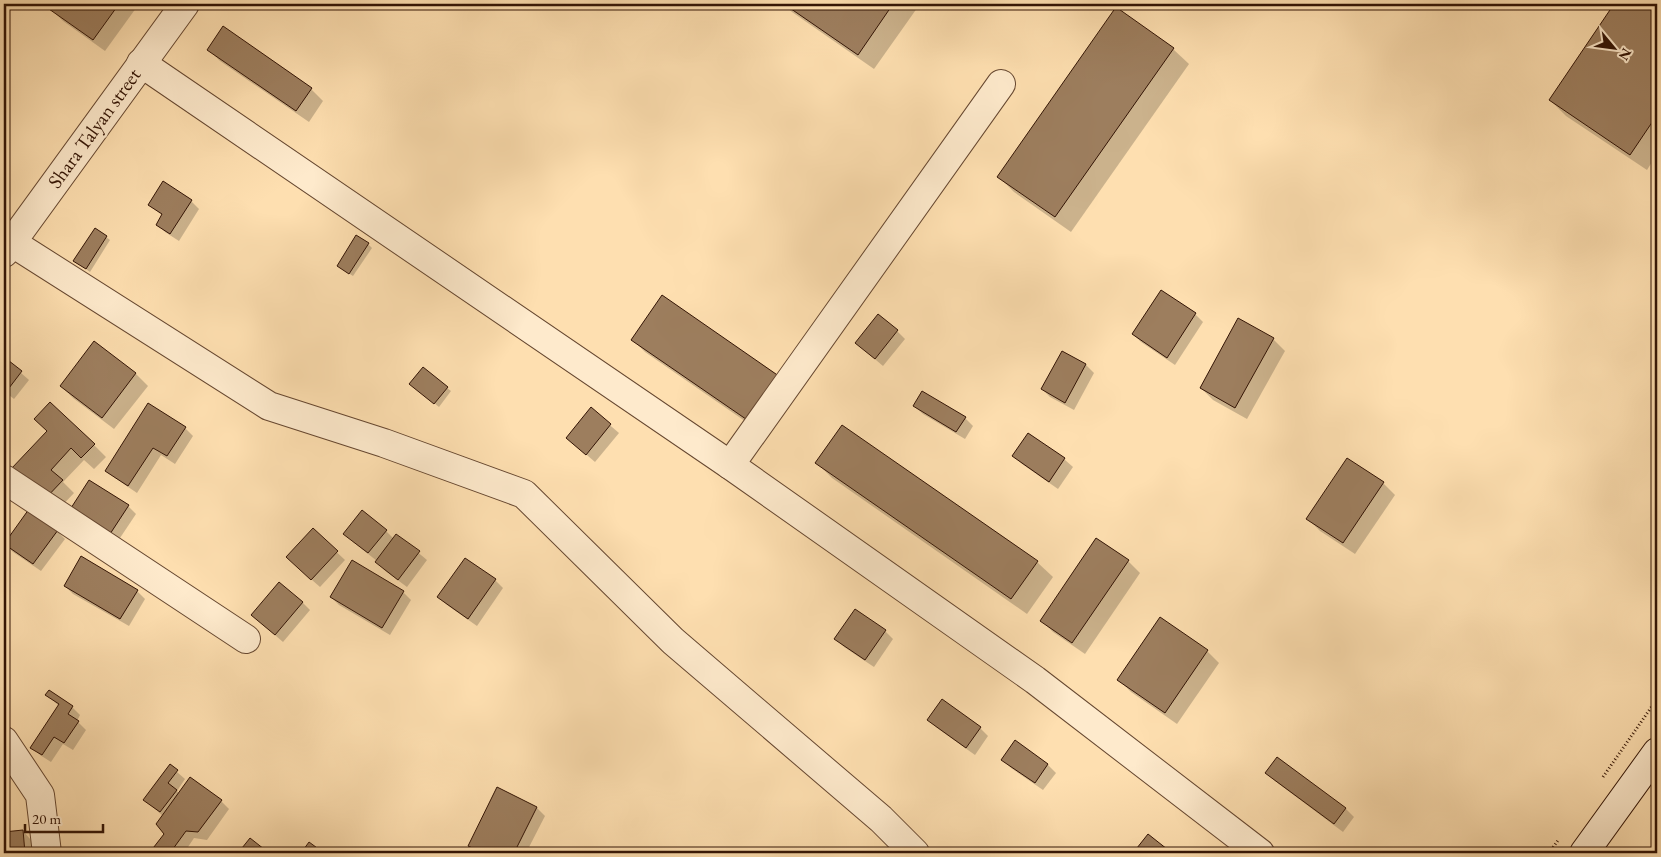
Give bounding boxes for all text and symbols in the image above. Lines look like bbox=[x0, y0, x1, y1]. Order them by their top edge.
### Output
north arrow bbox=[1588, 22, 1638, 72]
text: N bbox=[1614, 45, 1636, 64]
street label: Shara Talyan street bbox=[42, 62, 147, 193]
scale bar bbox=[25, 802, 102, 834]
text: 20 m bbox=[32, 809, 61, 828]

